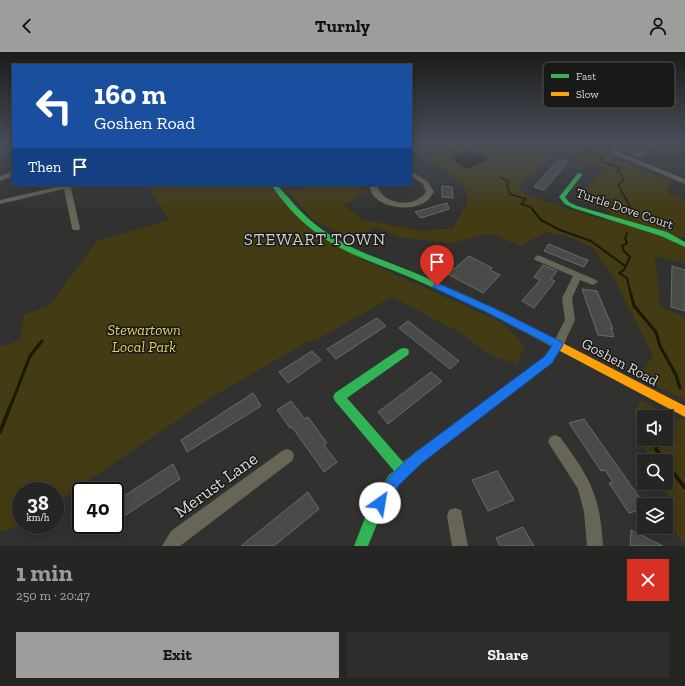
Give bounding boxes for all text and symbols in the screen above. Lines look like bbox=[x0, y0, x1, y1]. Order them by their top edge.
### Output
icon: back bbox=[16, 15, 38, 37]
text: Turnly bbox=[315, 15, 370, 37]
icon: person bbox=[647, 15, 669, 37]
legend bbox=[543, 62, 675, 108]
text: Fast bbox=[576, 70, 597, 83]
text: 160 m bbox=[94, 78, 166, 111]
icon: left bbox=[28, 80, 80, 132]
text: Slow bbox=[576, 88, 599, 101]
text: Goshen Road bbox=[94, 112, 195, 134]
icon: arrive bbox=[69, 156, 91, 178]
text: Then bbox=[28, 158, 61, 176]
street label: Turtle Dove Court bbox=[574, 185, 676, 232]
district label: STEWART TOWN bbox=[244, 229, 386, 249]
pin bbox=[420, 245, 454, 286]
icon: arrive bbox=[426, 251, 448, 273]
park label: Stewartown Local Park bbox=[107, 321, 181, 356]
street label: Goshen Road bbox=[579, 334, 662, 390]
map controls bbox=[637, 410, 673, 534]
button: sound bbox=[637, 410, 673, 446]
street label: Merust Lane bbox=[170, 447, 262, 523]
button: search bbox=[637, 454, 673, 490]
speed limit sign: 40 bbox=[72, 482, 124, 534]
position arrow bbox=[359, 482, 401, 524]
text: 38 bbox=[27, 491, 49, 515]
button: layers bbox=[637, 498, 673, 534]
text: km/h bbox=[27, 512, 49, 524]
text: 1 min bbox=[16, 558, 73, 587]
button: close bbox=[627, 559, 669, 601]
text: 250 m · 20:47 bbox=[16, 588, 90, 603]
button: Exit bbox=[16, 632, 339, 678]
button: Share bbox=[347, 632, 669, 678]

